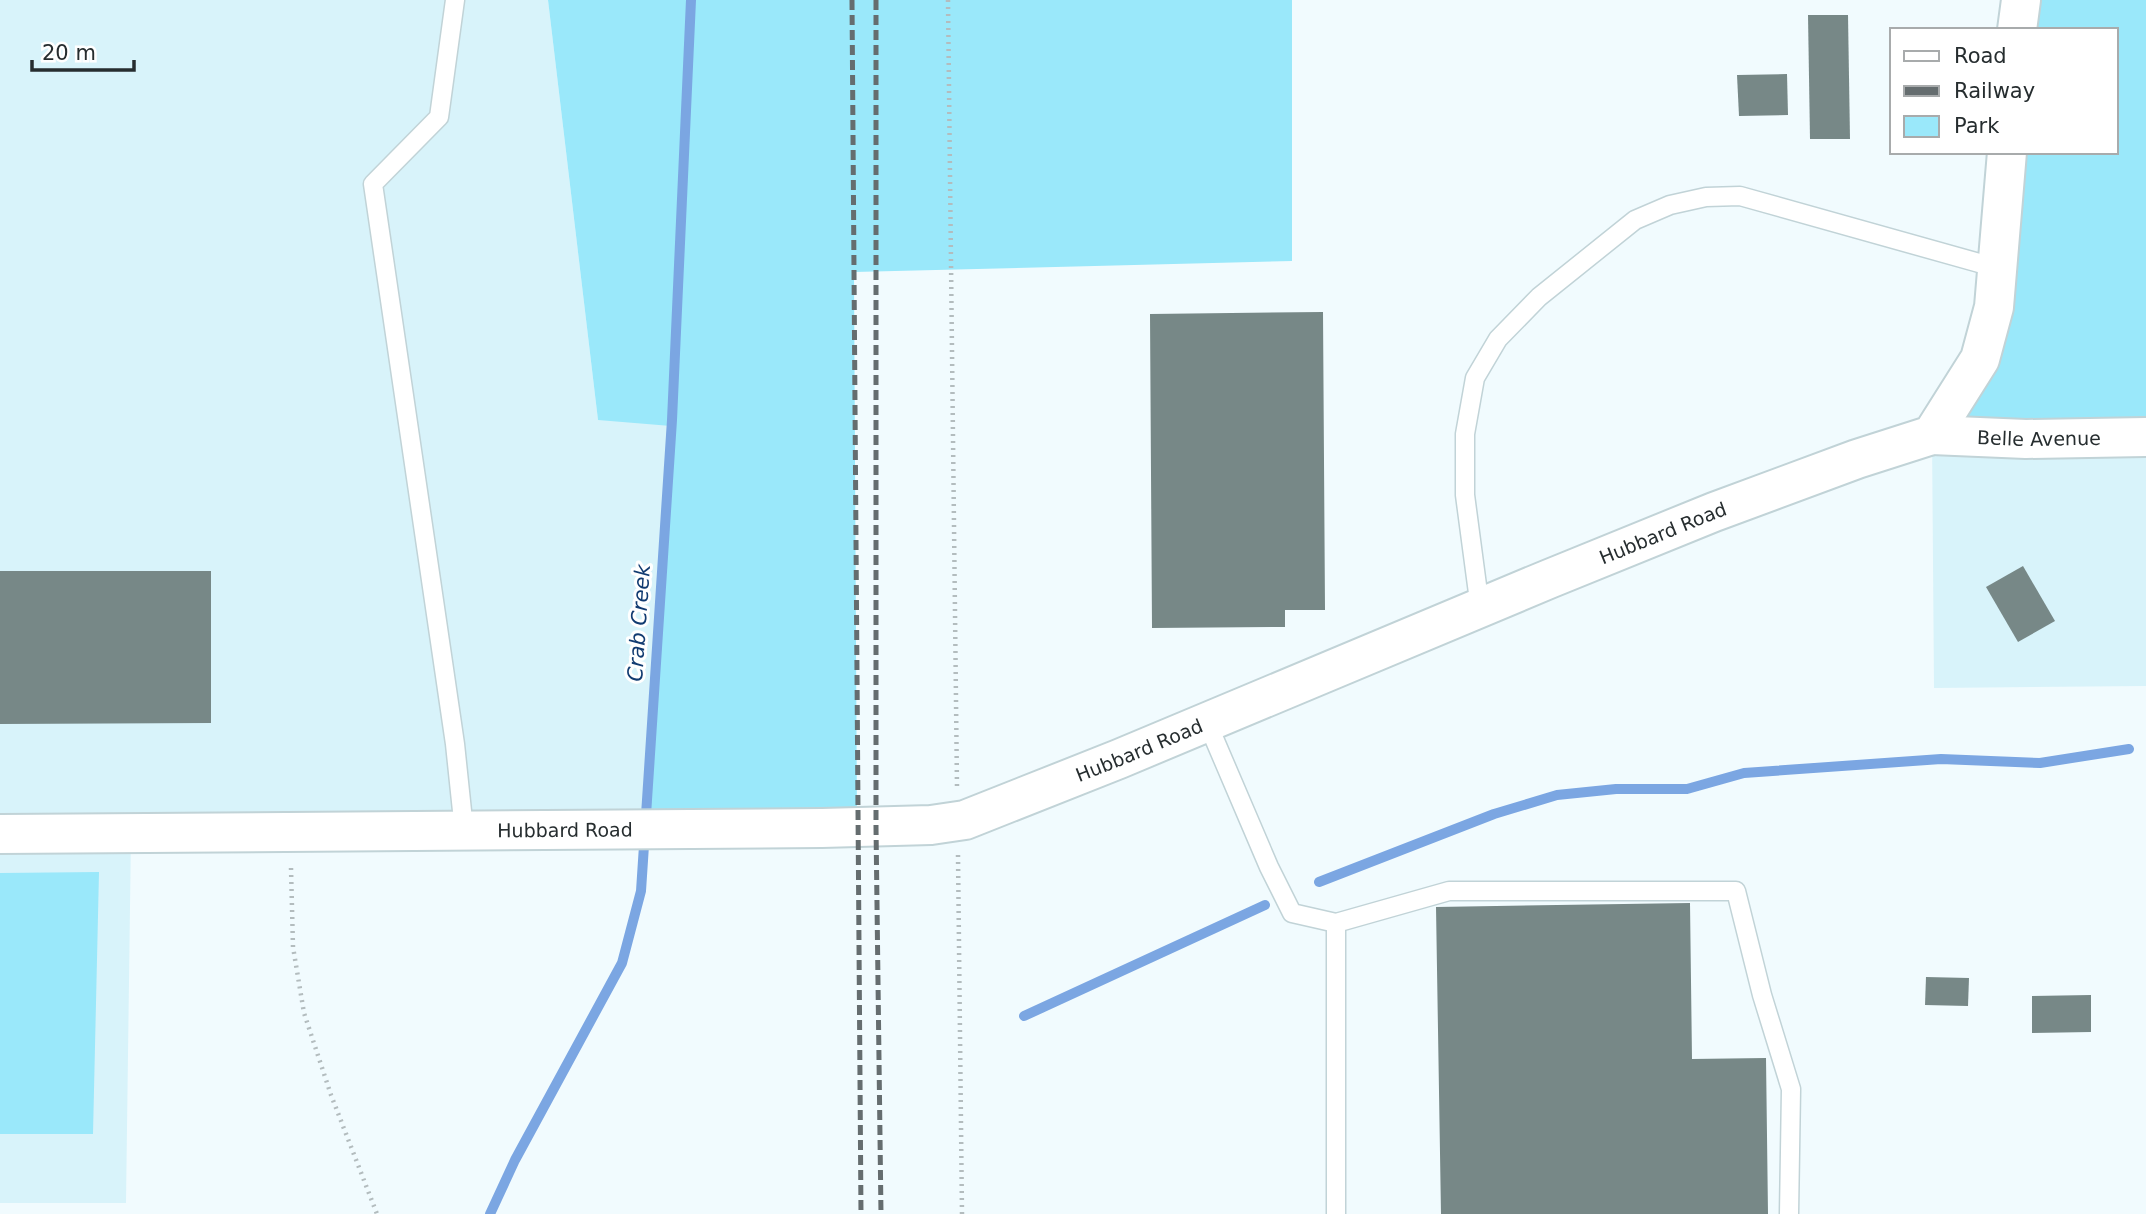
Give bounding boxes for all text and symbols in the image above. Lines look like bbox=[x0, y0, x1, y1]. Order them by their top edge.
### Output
scale bar bbox=[32, 28, 133, 72]
legend bbox=[1890, 28, 2118, 154]
text: 20 m bbox=[42, 41, 96, 65]
text: Road bbox=[1954, 44, 2007, 68]
text: Railway bbox=[1954, 79, 2035, 103]
text: Park bbox=[1954, 114, 2000, 138]
street label: Belle Avenue bbox=[1977, 426, 2101, 450]
street label: Hubbard Road bbox=[1596, 497, 1729, 568]
water label: Crab Creek bbox=[623, 563, 655, 682]
street label: Hubbard Road bbox=[1072, 714, 1206, 786]
street label: Hubbard Road bbox=[497, 818, 633, 841]

